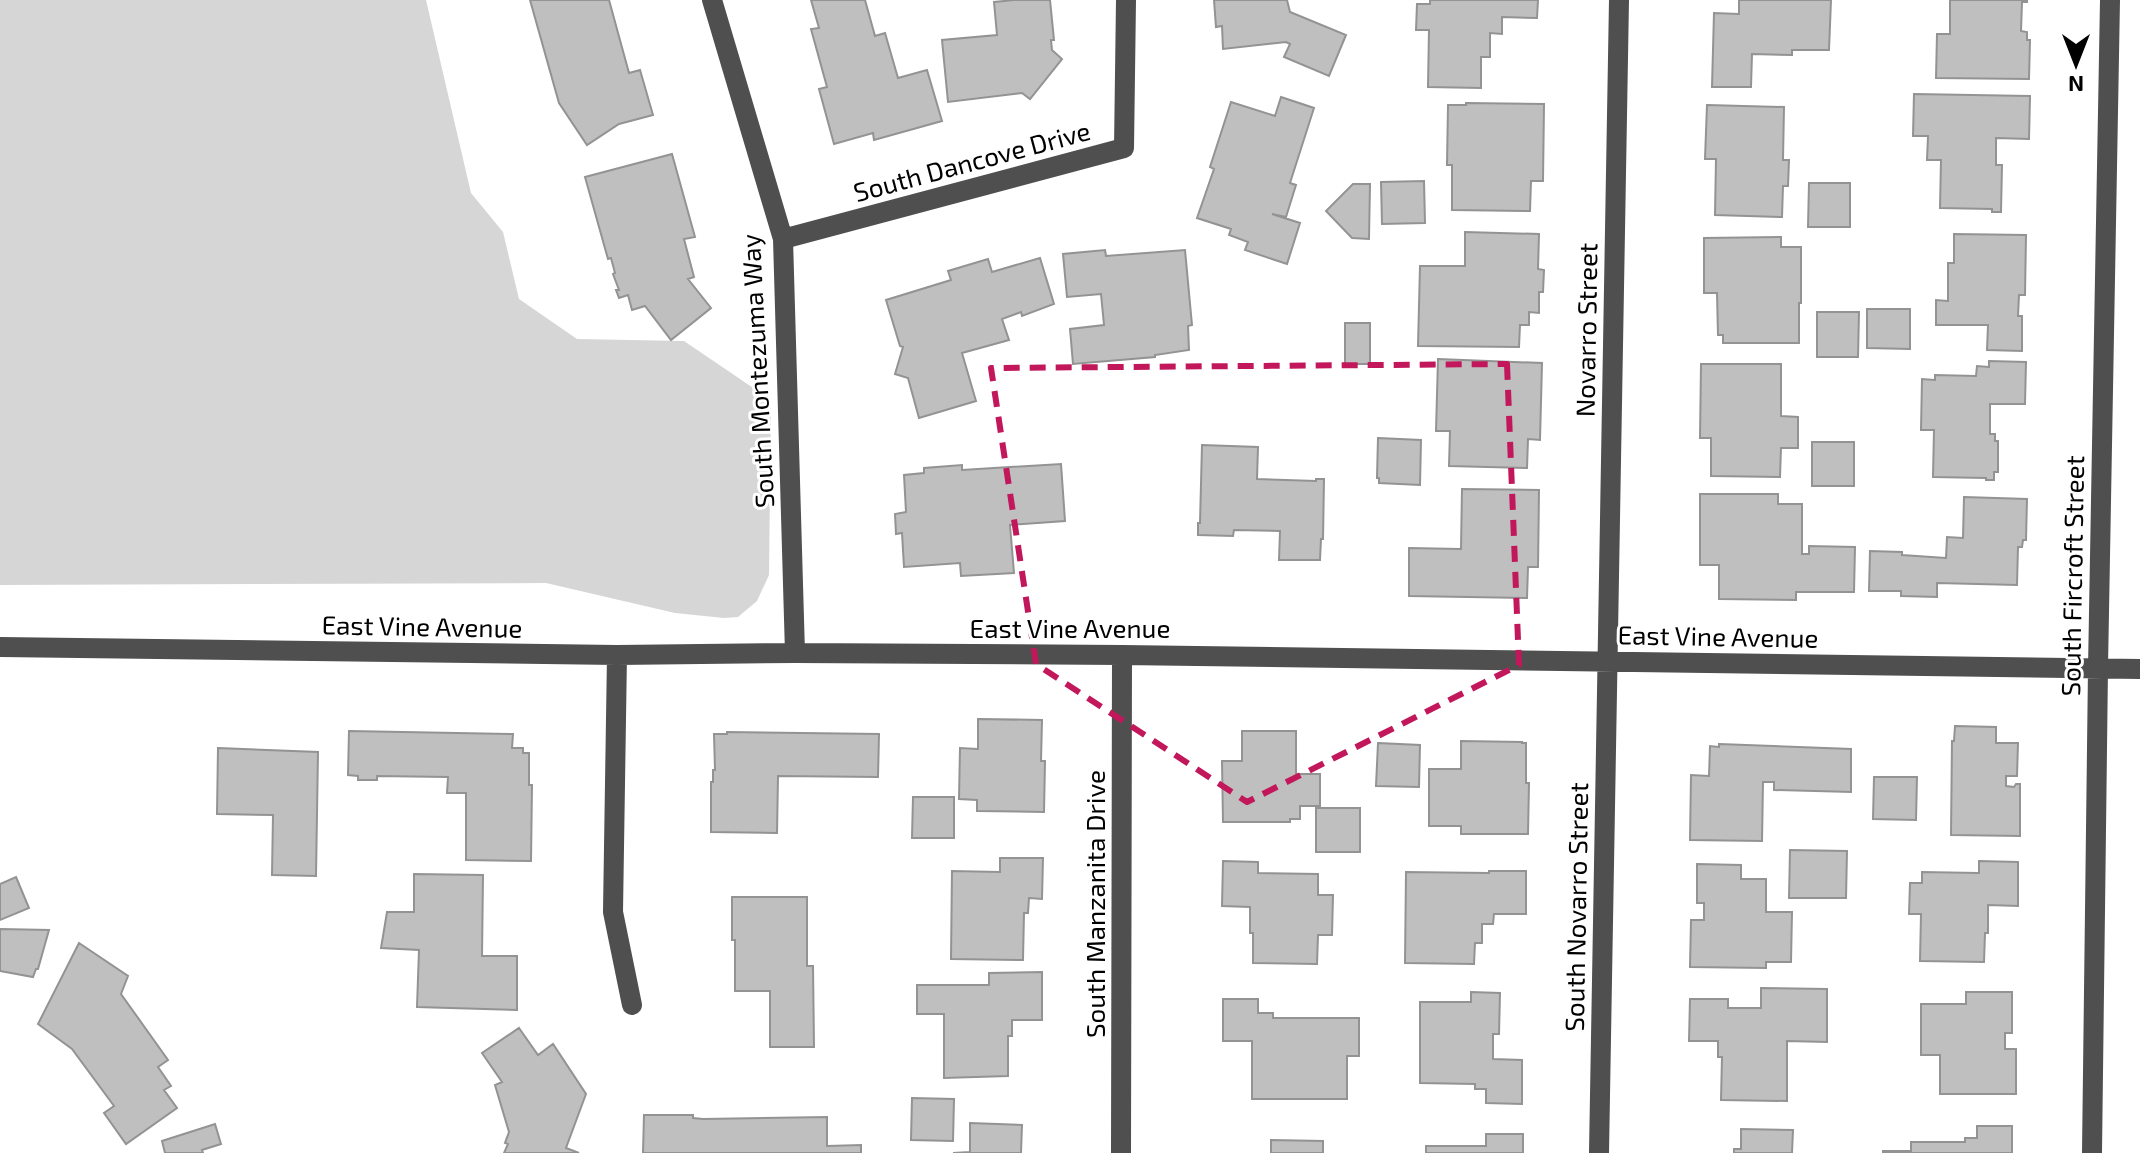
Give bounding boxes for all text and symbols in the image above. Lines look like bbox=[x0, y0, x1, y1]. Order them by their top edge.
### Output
north arrow bbox=[2036, 24, 2116, 104]
text: N bbox=[2068, 72, 2084, 98]
street label: South Dancove Drive bbox=[850, 114, 1093, 207]
street label: South Montezuma Way bbox=[734, 233, 779, 509]
street label: Novarro Street bbox=[1568, 243, 1603, 417]
street label: South Fircroft Street bbox=[2054, 455, 2089, 697]
street label: East Vine Avenue bbox=[321, 608, 523, 643]
street label: East Vine Avenue bbox=[970, 612, 1170, 643]
street label: East Vine Avenue bbox=[1617, 618, 1819, 653]
street label: South Manzanita Drive bbox=[1079, 770, 1110, 1038]
street label: South Novarro Street bbox=[1558, 782, 1593, 1032]

